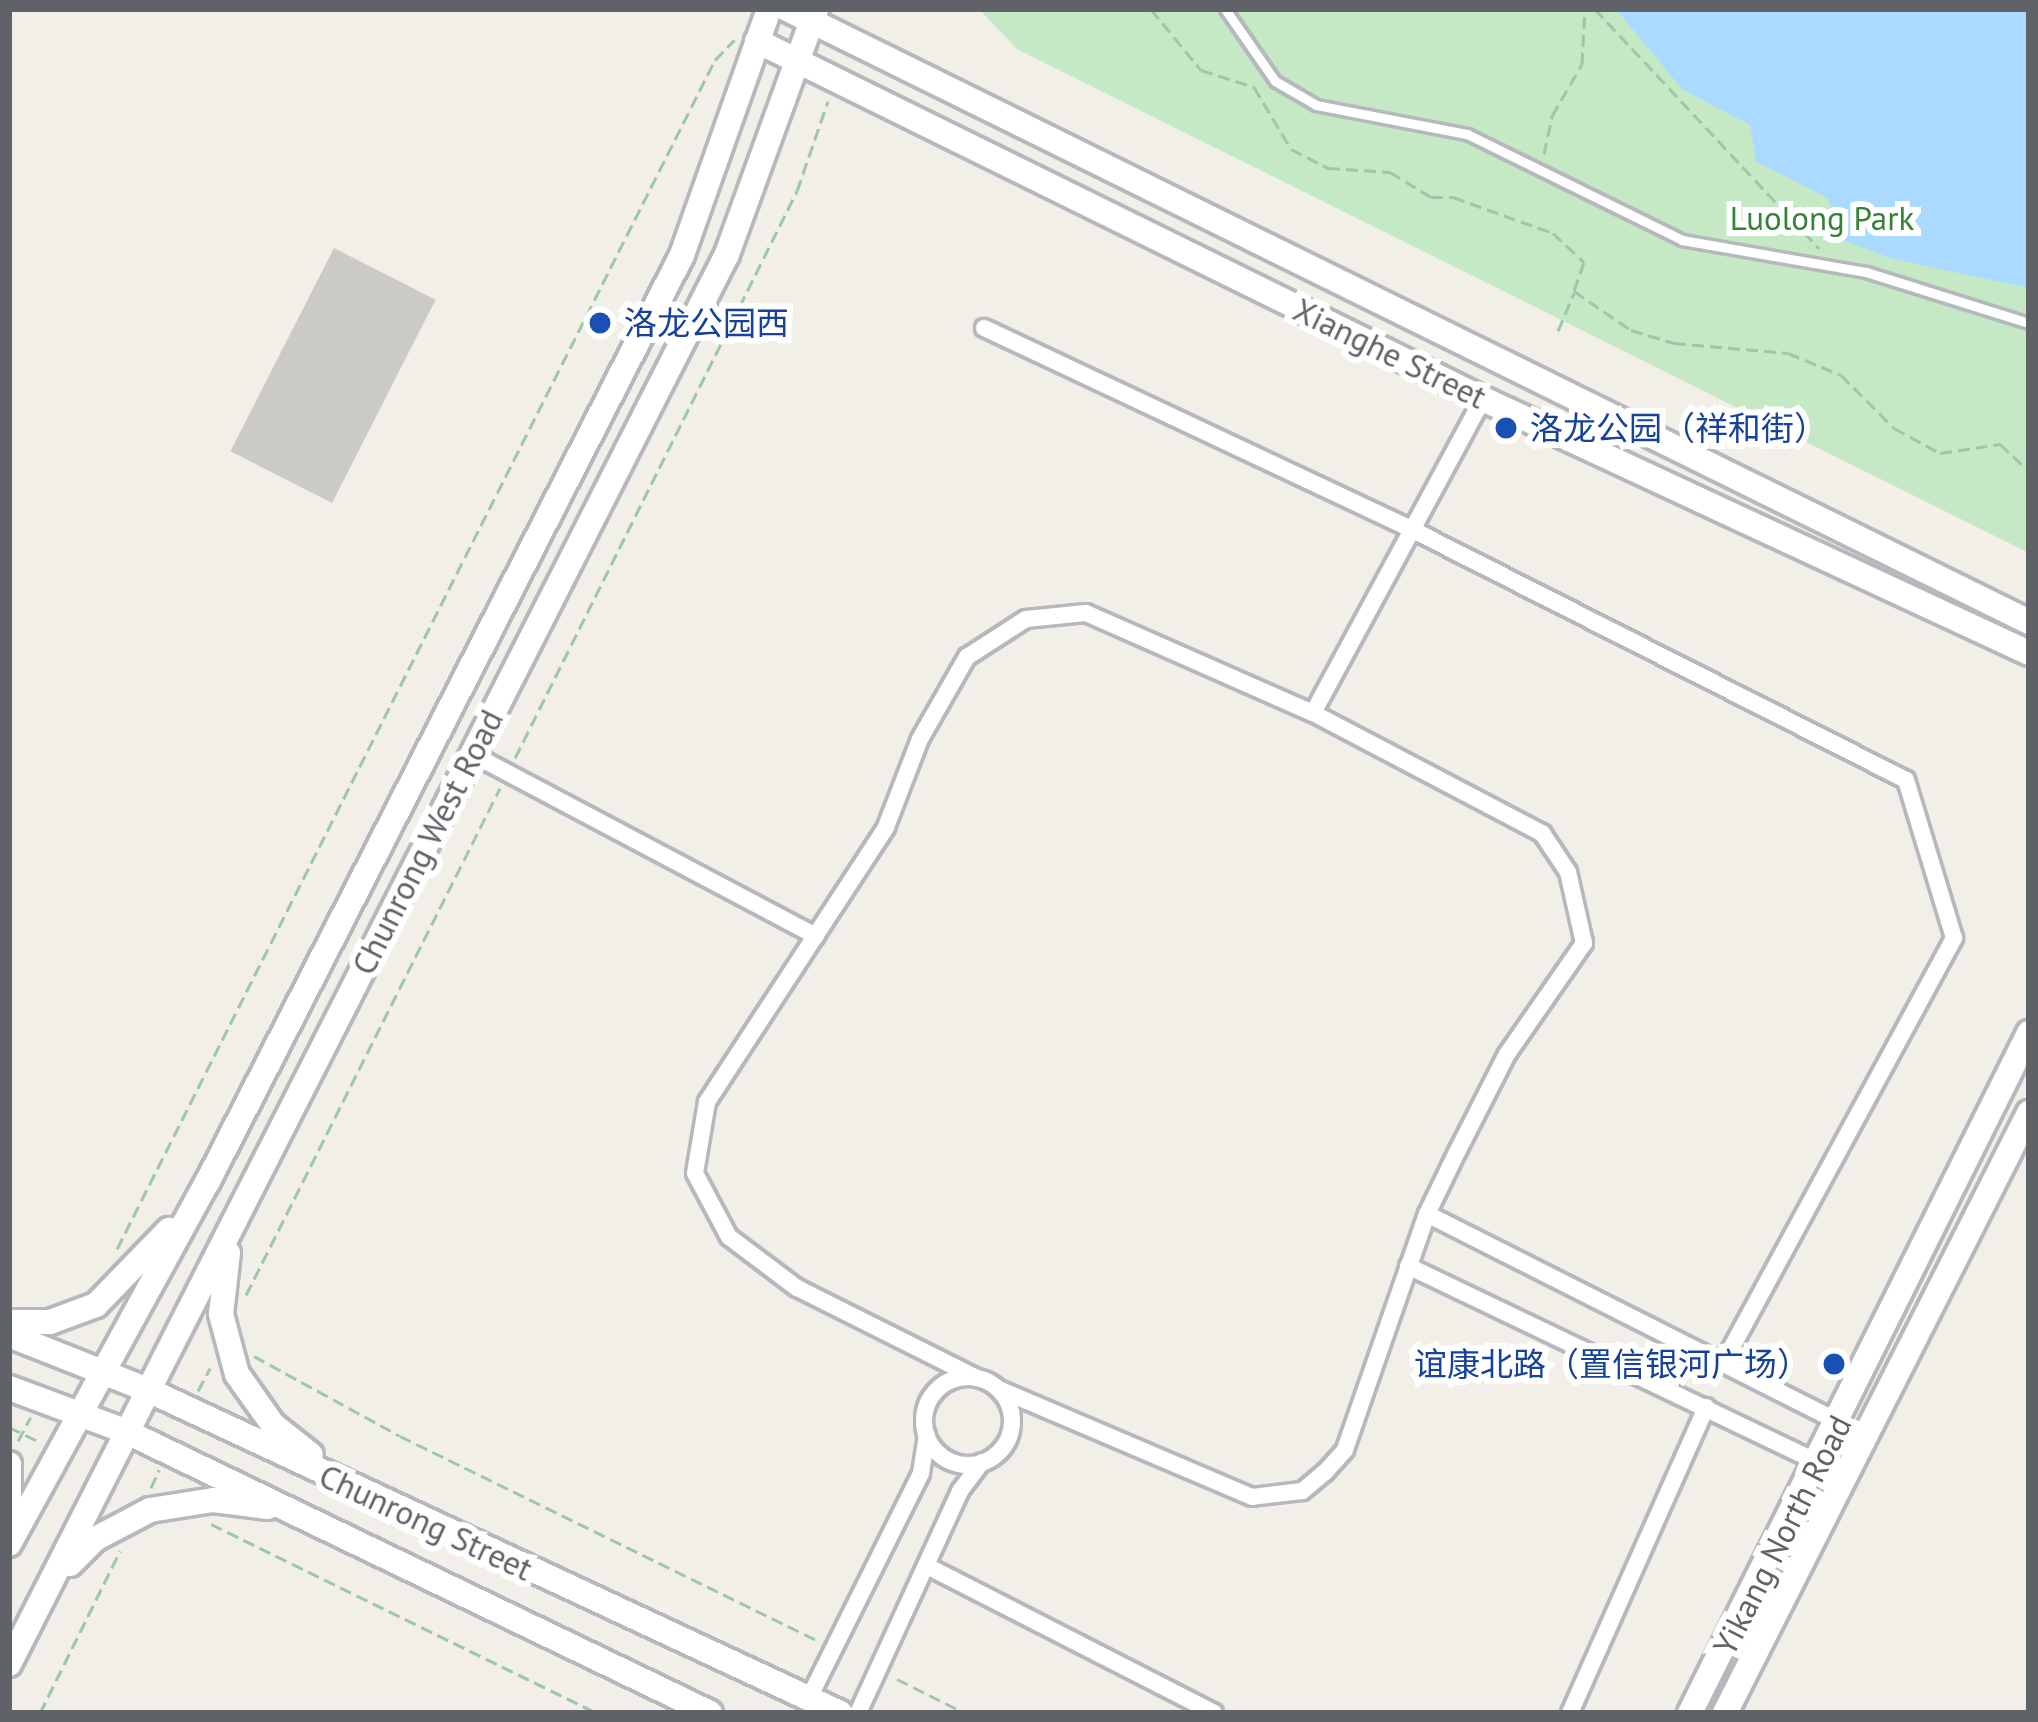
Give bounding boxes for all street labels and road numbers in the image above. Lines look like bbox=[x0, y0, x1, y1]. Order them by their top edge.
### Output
street label: Xianghe Street bbox=[1287, 289, 1493, 417]
street label: Chunrong West Road bbox=[343, 703, 511, 981]
street label: Yikang North Road bbox=[1704, 1408, 1860, 1662]
street label: Chunrong Street bbox=[313, 1455, 539, 1589]

